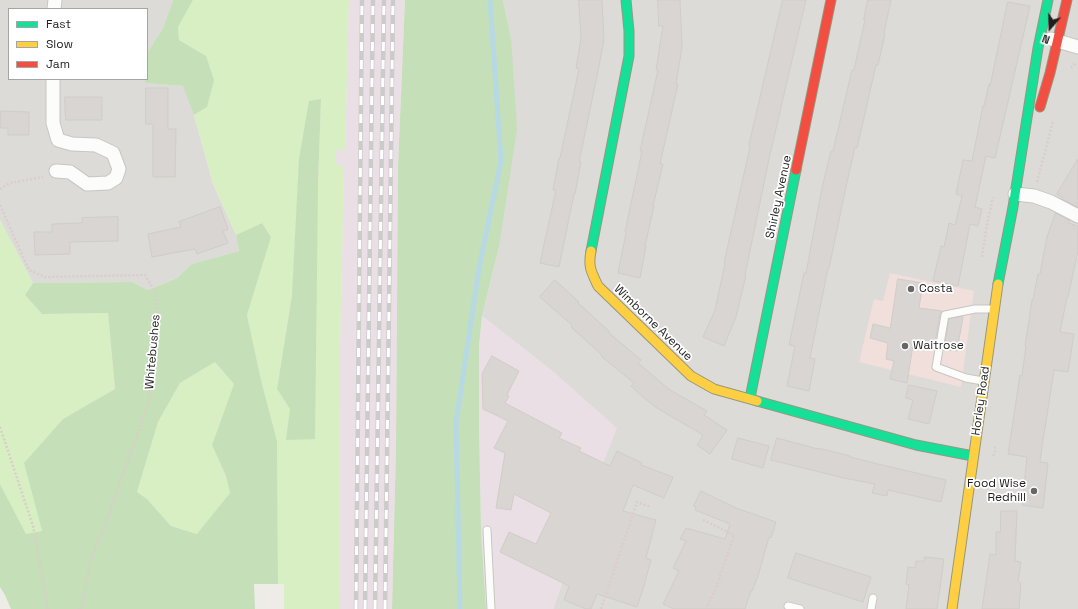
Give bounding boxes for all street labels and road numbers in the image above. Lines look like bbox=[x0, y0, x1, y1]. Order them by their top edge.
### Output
street label: Shirley Avenue bbox=[763, 154, 795, 240]
street label: Wimborne Avenue bbox=[611, 282, 695, 364]
street label: Whitebushes bbox=[143, 314, 163, 390]
street label: Horley Road bbox=[969, 365, 993, 437]

